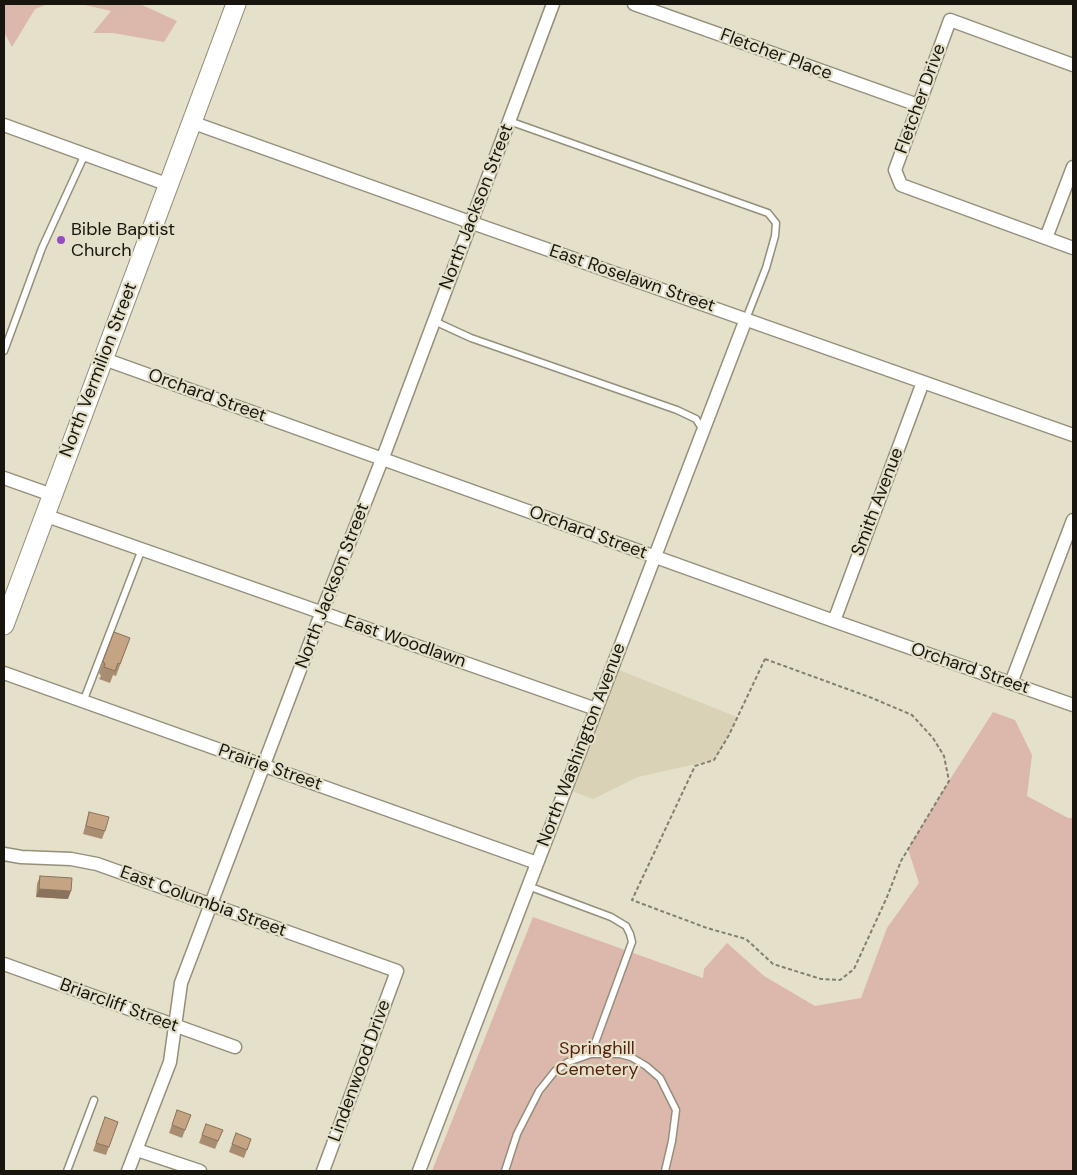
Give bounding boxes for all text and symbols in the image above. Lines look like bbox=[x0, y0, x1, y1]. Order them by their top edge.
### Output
street label: Fletcher Place bbox=[717, 25, 835, 85]
street label: Fletcher Drive bbox=[891, 41, 951, 157]
street label: North Jackson Street bbox=[435, 121, 519, 293]
place label: Bible Baptist Church bbox=[71, 219, 175, 262]
marker: Bible Baptist Church bbox=[55, 234, 67, 246]
street label: East Roselawn Street bbox=[546, 240, 718, 318]
street label: North Vermilion Street bbox=[56, 280, 142, 460]
street label: Orchard Street bbox=[145, 365, 269, 427]
street label: Smith Avenue bbox=[847, 445, 909, 559]
street label: North Jackson Street bbox=[291, 500, 375, 672]
street label: Orchard Street bbox=[526, 502, 650, 564]
street label: East Woodlawn bbox=[341, 611, 469, 673]
street label: Orchard Street bbox=[908, 639, 1032, 699]
street label: North Washington Avenue bbox=[533, 640, 631, 850]
street label: Prairie Street bbox=[215, 740, 325, 796]
street label: East Columbia Street bbox=[117, 862, 289, 942]
street label: Briarcliff Street bbox=[57, 975, 181, 1037]
street label: Lindenwood Drive bbox=[324, 997, 396, 1145]
park label: Springhill Cemetery bbox=[556, 1038, 638, 1080]

